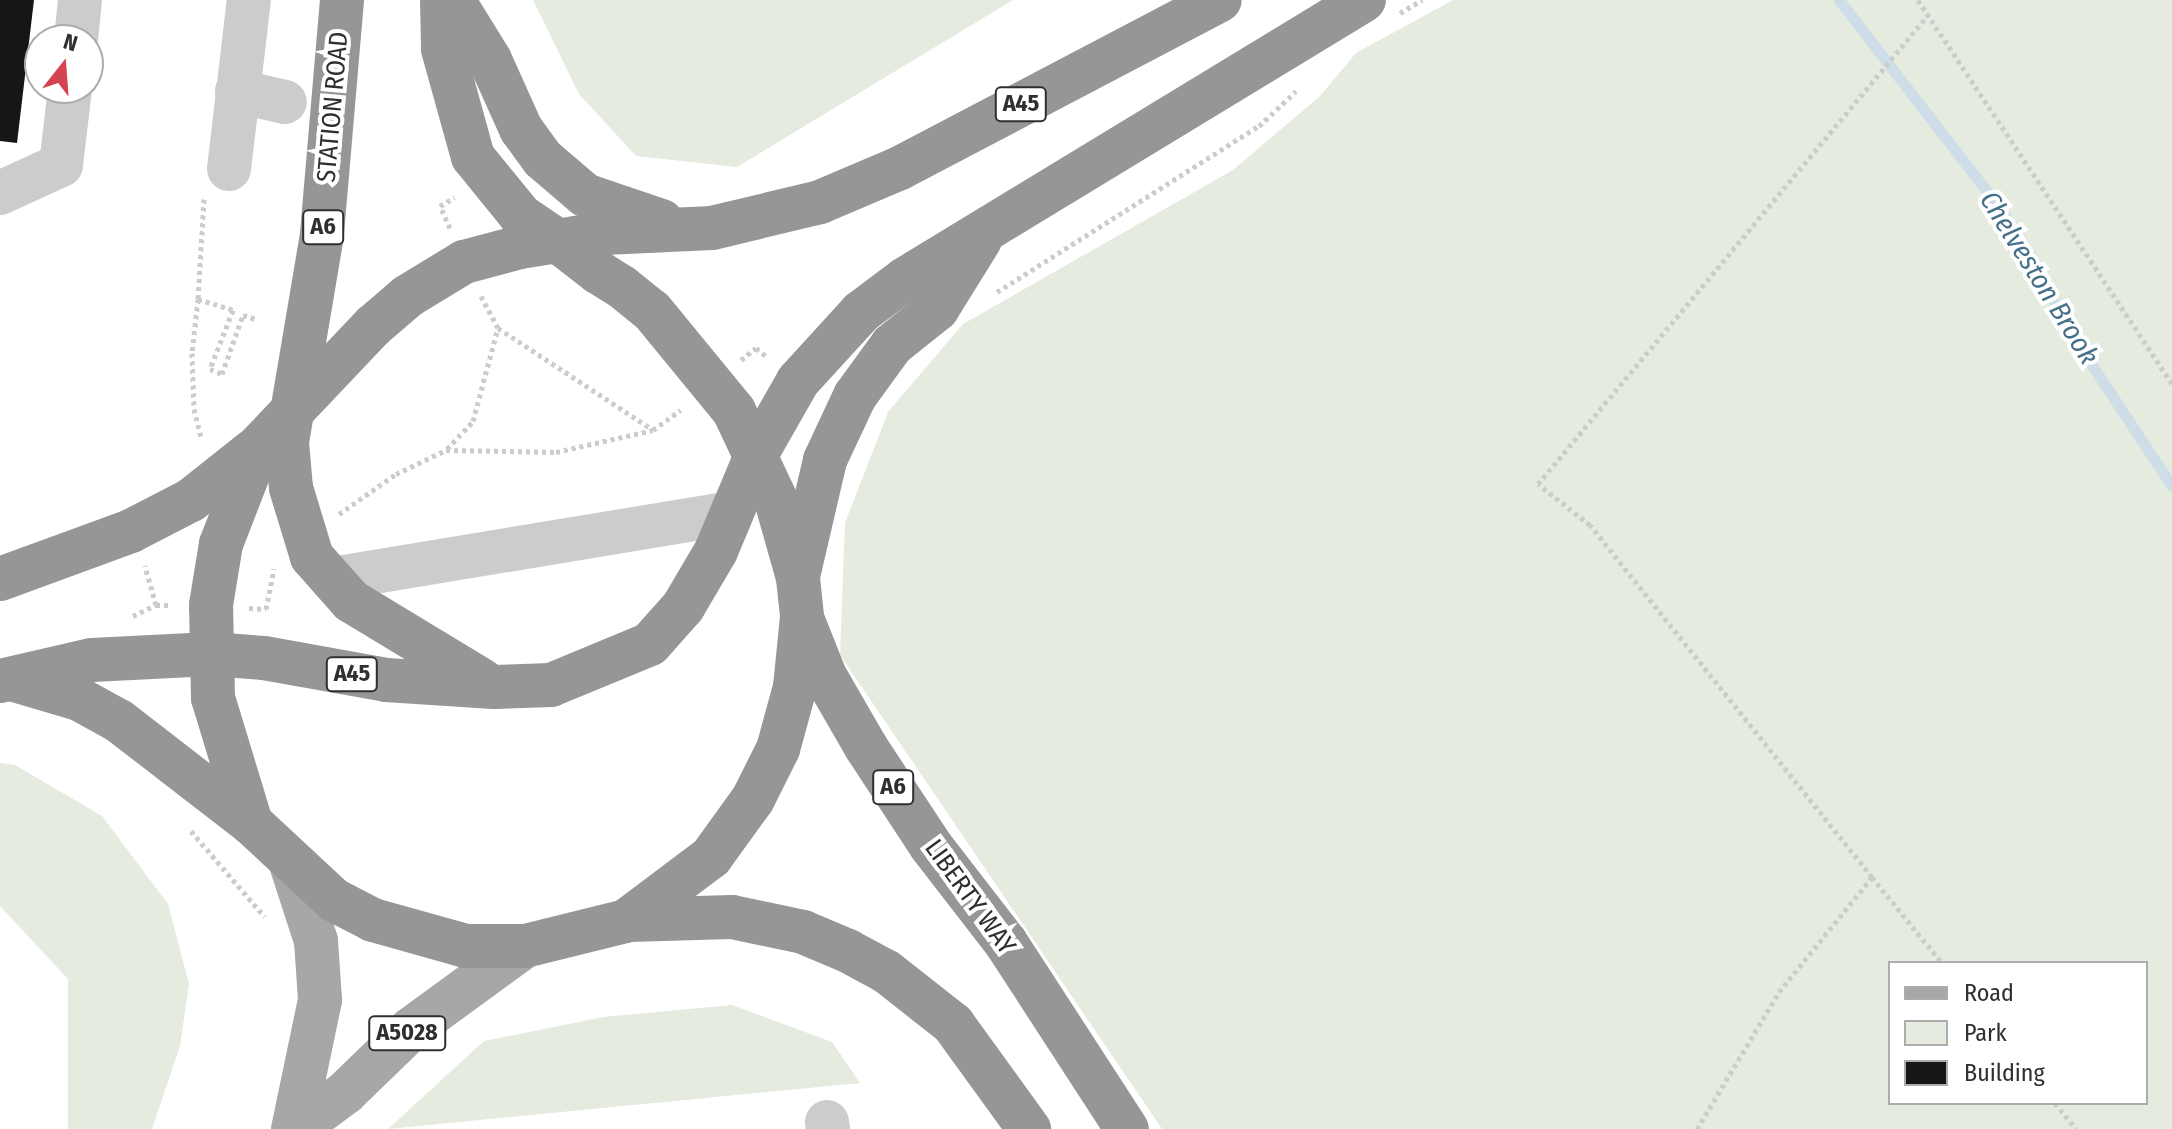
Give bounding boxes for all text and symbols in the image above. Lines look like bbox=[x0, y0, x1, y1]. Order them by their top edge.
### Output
north arrow bbox=[24, 24, 104, 104]
text: N bbox=[60, 28, 81, 57]
street label: STATION ROAD bbox=[311, 30, 355, 184]
road number: A45 bbox=[993, 84, 1049, 124]
water label: Chelveston Brook bbox=[1972, 185, 2106, 371]
road number: A6 bbox=[301, 207, 345, 247]
road number: A45 bbox=[324, 654, 380, 694]
road number: A6 bbox=[871, 767, 915, 807]
street label: LIBERTY WAY bbox=[918, 833, 1022, 961]
legend bbox=[1888, 961, 2148, 1105]
text: Road bbox=[1964, 979, 2014, 1007]
road number: A5028 bbox=[367, 1013, 447, 1053]
text: Park bbox=[1964, 1019, 2007, 1047]
text: Building bbox=[1964, 1059, 2045, 1087]

